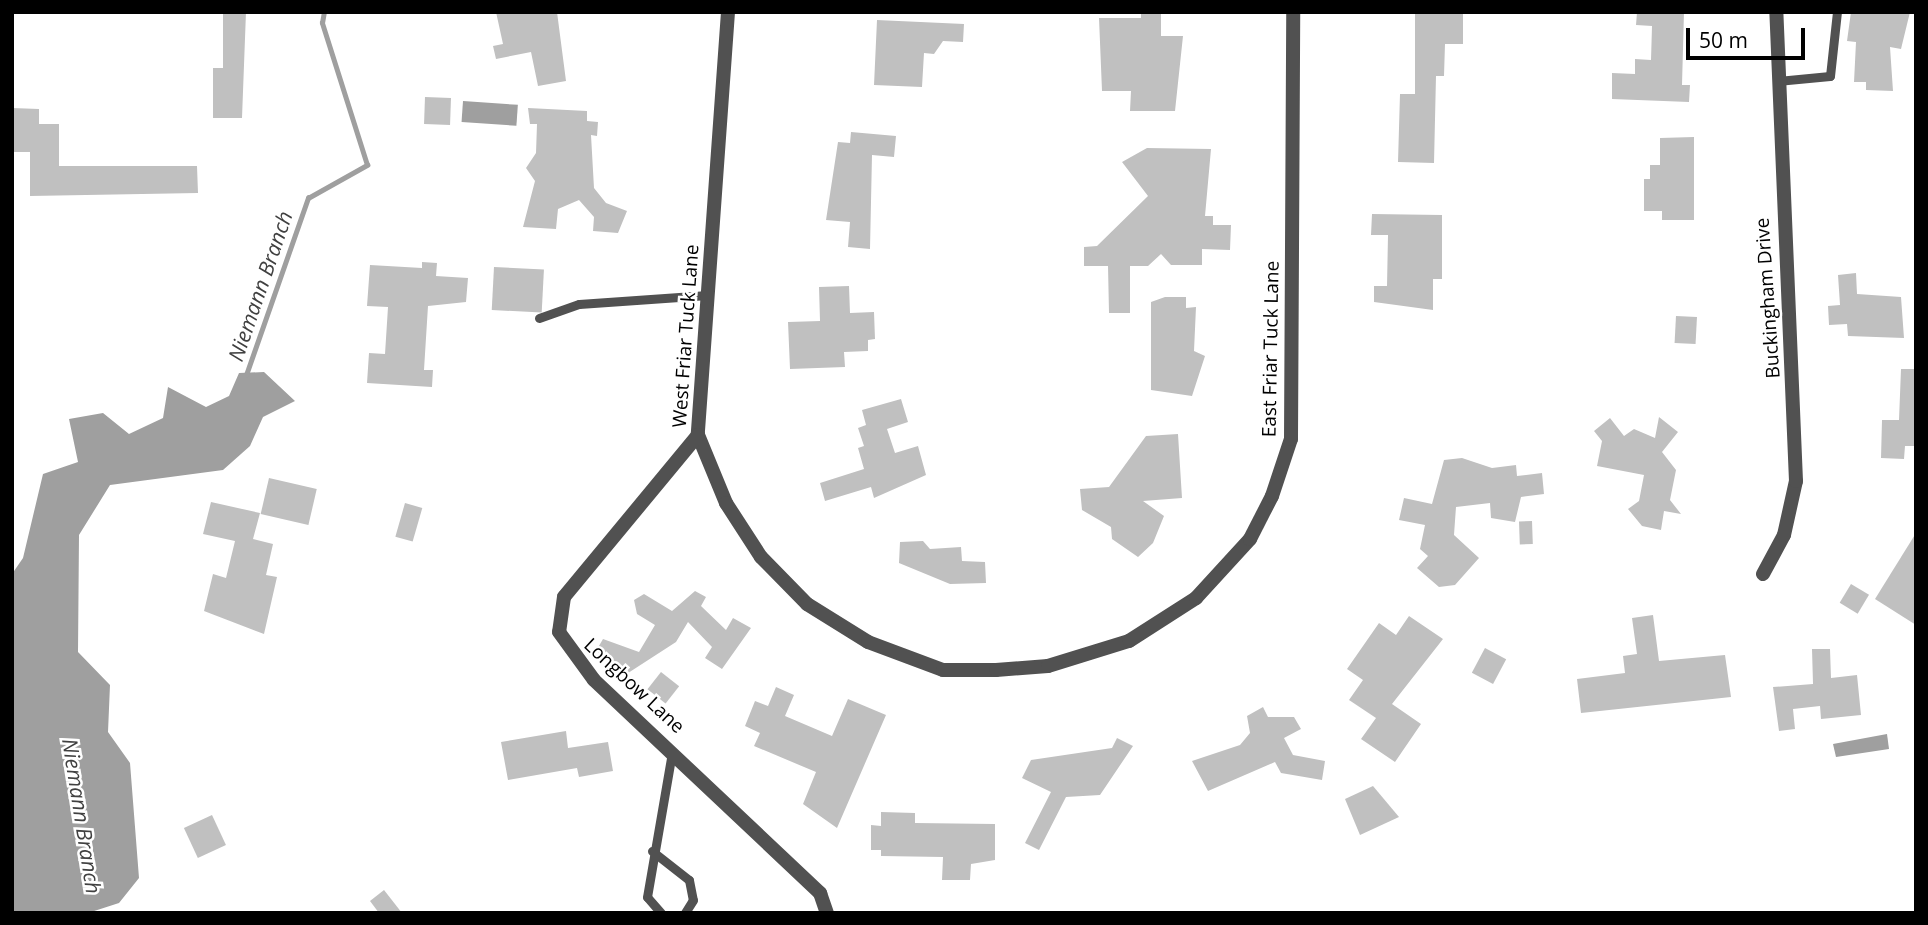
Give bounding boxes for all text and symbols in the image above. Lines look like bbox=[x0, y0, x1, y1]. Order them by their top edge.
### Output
scale bar bbox=[1690, 14, 1809, 58]
text: 50 m bbox=[1699, 26, 1748, 54]
water label: Niemann Branch bbox=[223, 208, 297, 364]
street label: Buckingham Drive bbox=[1751, 217, 1785, 379]
street label: West Friar Tuck Lane bbox=[668, 244, 704, 428]
street label: East Friar Tuck Lane bbox=[1258, 261, 1284, 437]
street label: Longbow Lane bbox=[579, 634, 689, 738]
water label: Niemann Branch bbox=[57, 737, 107, 895]

